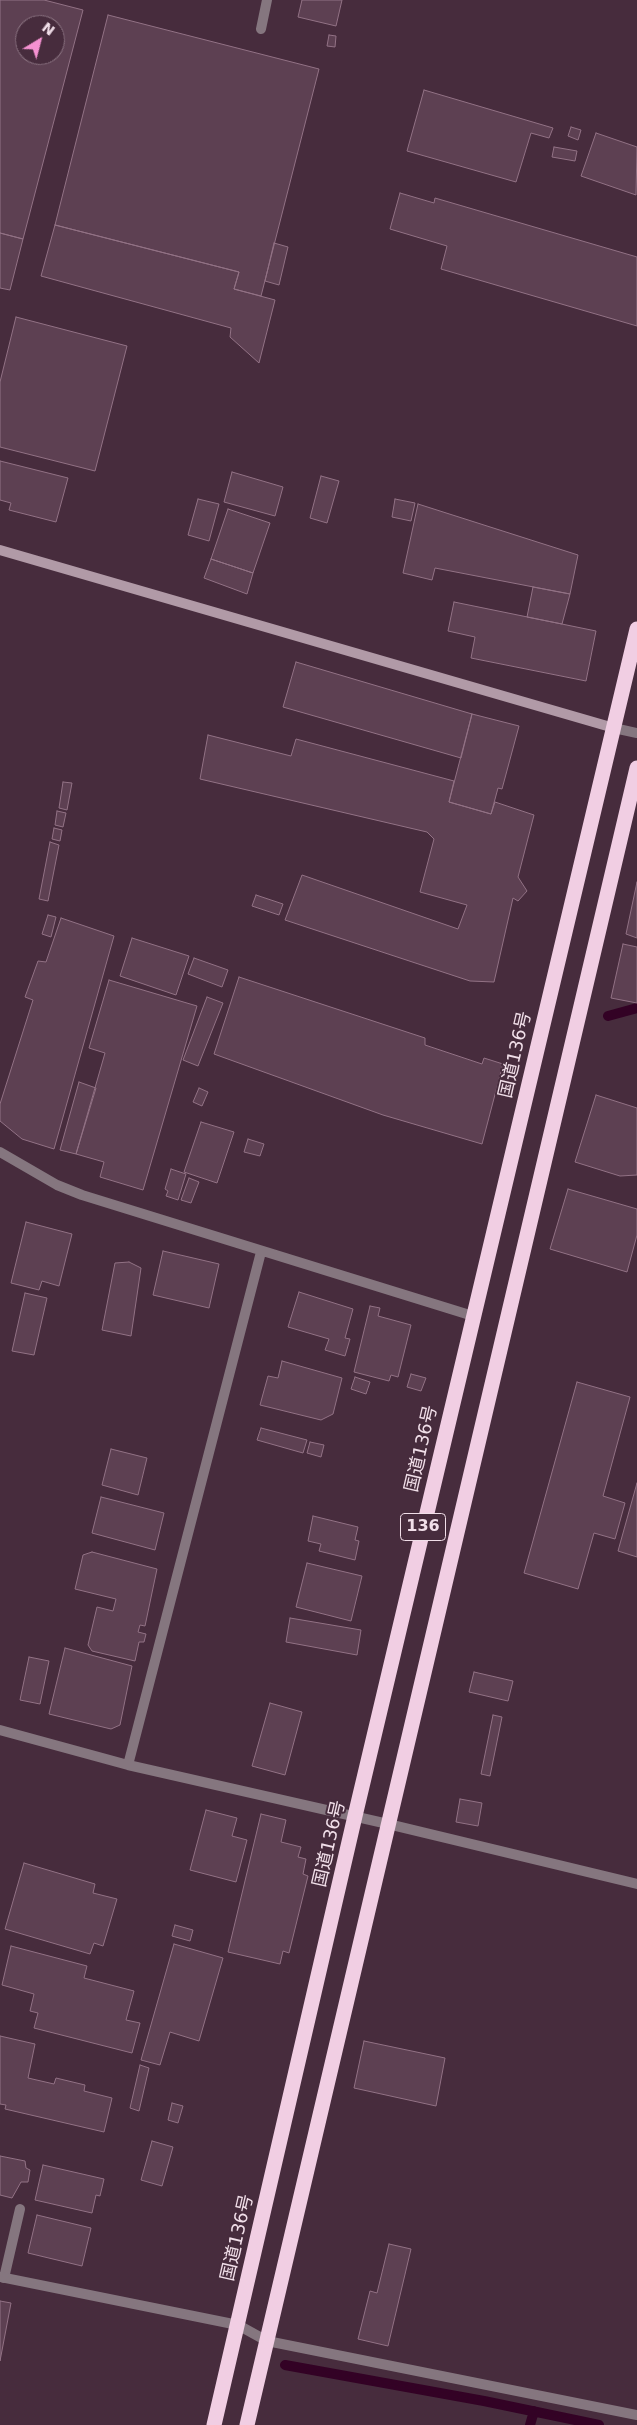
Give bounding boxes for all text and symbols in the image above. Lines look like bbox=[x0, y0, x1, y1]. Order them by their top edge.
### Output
north arrow bbox=[15, 15, 65, 65]
text: N bbox=[39, 19, 58, 39]
street label: 国道136号 bbox=[496, 1010, 536, 1100]
street label: 国道136号 bbox=[402, 1404, 442, 1494]
road number: 136 bbox=[400, 1514, 446, 1540]
street label: 国道136号 bbox=[310, 1799, 350, 1889]
street label: 国道136号 bbox=[218, 2193, 258, 2283]

